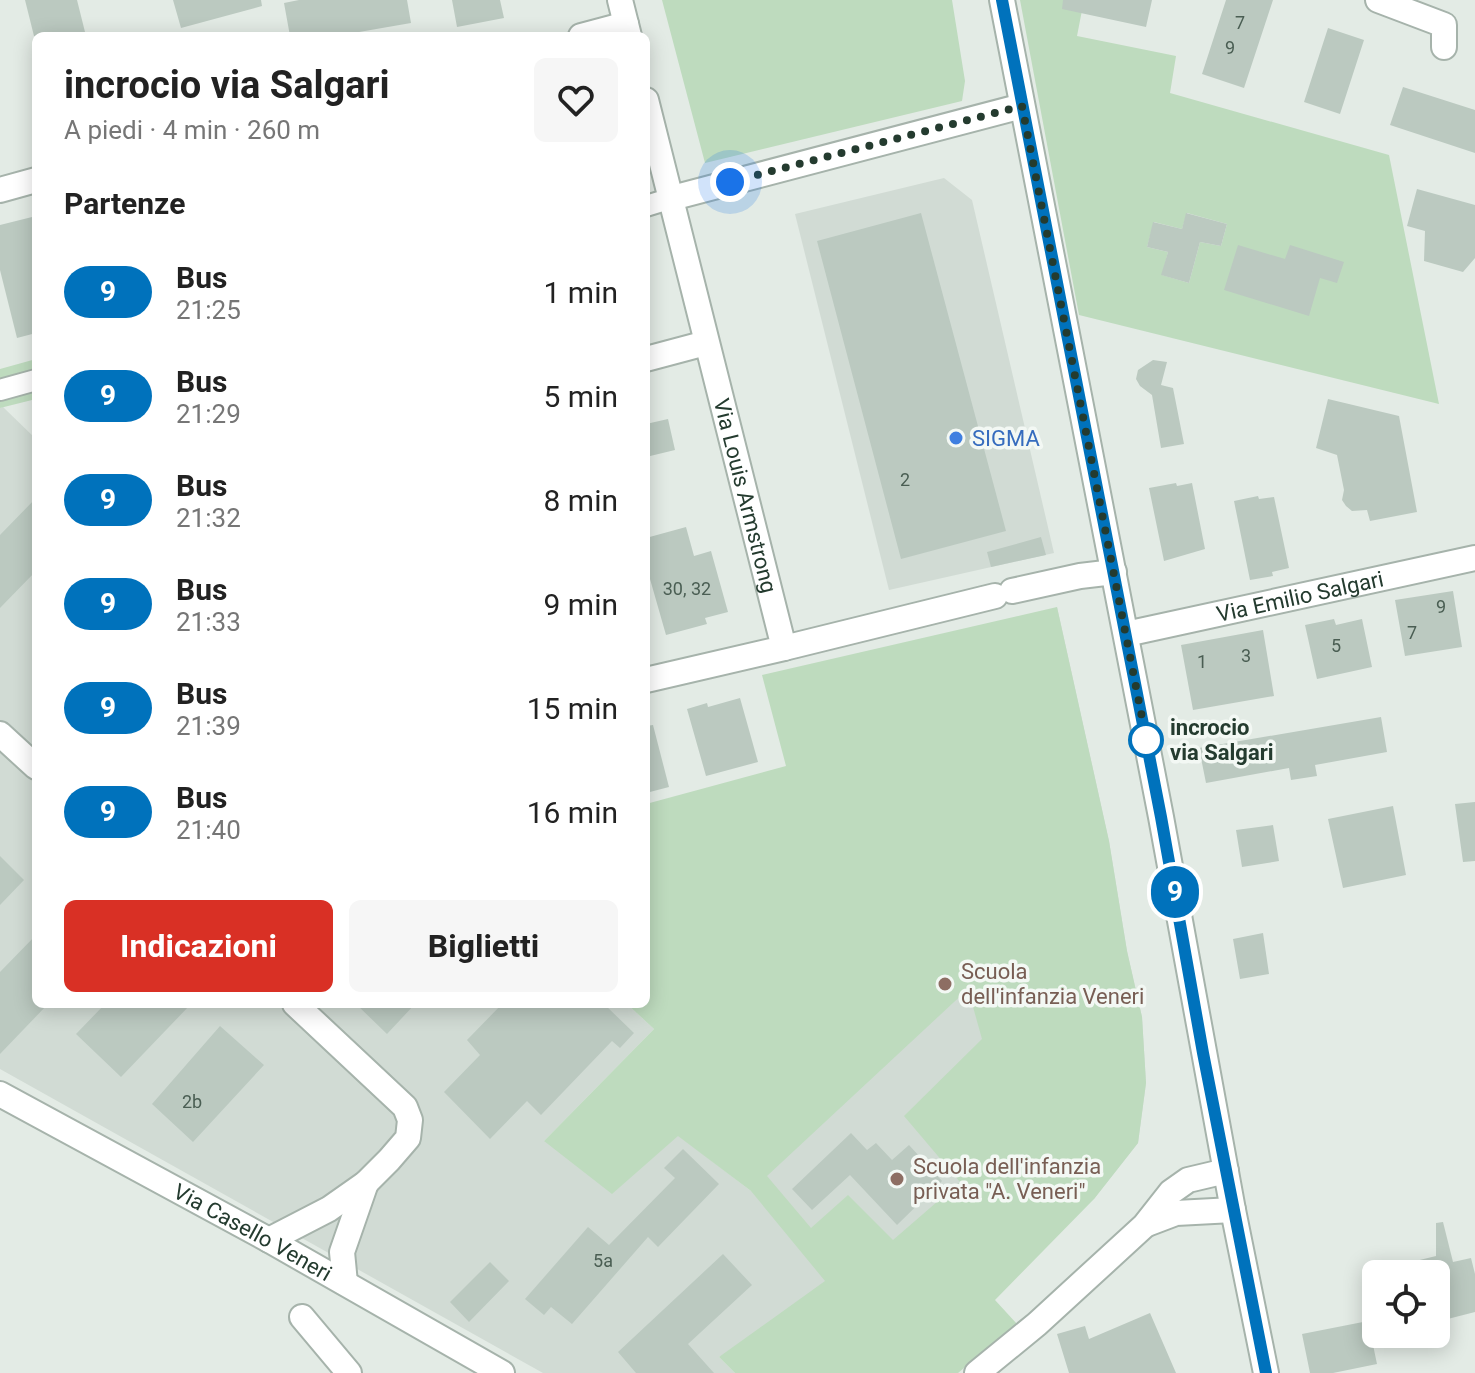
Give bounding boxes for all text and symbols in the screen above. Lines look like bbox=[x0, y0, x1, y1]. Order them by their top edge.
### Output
house number: 7 bbox=[1235, 12, 1245, 33]
house number: 9 bbox=[1225, 37, 1235, 58]
button: heart bbox=[534, 58, 618, 142]
text: incrocio via Salgari bbox=[64, 63, 390, 107]
text: A piedi · 4 min · 260 m bbox=[64, 115, 320, 145]
your location bbox=[710, 162, 750, 202]
text: Partenze bbox=[64, 186, 185, 221]
text: Bus bbox=[176, 260, 227, 295]
text: 9 bbox=[100, 275, 116, 308]
text: 1 min bbox=[544, 275, 618, 310]
text: 21:25 bbox=[176, 295, 241, 325]
text: Bus bbox=[176, 364, 227, 399]
text: 9 bbox=[100, 379, 116, 412]
text: 5 min bbox=[544, 379, 618, 414]
street label: Via Louis Armstrong bbox=[709, 396, 782, 595]
text: 21:29 bbox=[176, 399, 241, 429]
place label: SIGMA bbox=[972, 426, 1040, 451]
marker: SIGMA bbox=[947, 429, 965, 447]
text: Bus bbox=[176, 468, 227, 503]
house number: 2 bbox=[900, 469, 910, 490]
text: 9 bbox=[100, 483, 116, 516]
text: 8 min bbox=[544, 483, 618, 518]
text: 21:32 bbox=[176, 503, 241, 533]
street label: Via Emilio Salgari bbox=[1214, 566, 1386, 626]
text: Bus bbox=[176, 572, 227, 607]
house number: 30, 32 bbox=[663, 578, 711, 599]
text: 9 bbox=[100, 587, 116, 620]
text: 9 min bbox=[544, 587, 618, 622]
house number: 9 bbox=[1436, 596, 1446, 617]
text: 21:33 bbox=[176, 607, 241, 637]
house number: 7 bbox=[1407, 622, 1417, 643]
house number: 5 bbox=[1331, 635, 1341, 656]
house number: 3 bbox=[1241, 645, 1251, 666]
house number: 1 bbox=[1197, 651, 1207, 672]
text: Bus bbox=[176, 676, 227, 711]
text: 9 bbox=[100, 691, 116, 724]
text: 15 min bbox=[527, 691, 618, 726]
text: 21:39 bbox=[176, 711, 241, 741]
place label: incrocio via Salgari bbox=[1170, 715, 1274, 765]
marker: incrocio via Salgari bbox=[1129, 723, 1163, 757]
text: Bus bbox=[176, 780, 227, 815]
text: 9 bbox=[100, 795, 116, 828]
text: 16 min bbox=[527, 795, 618, 830]
text: 21:40 bbox=[176, 815, 241, 845]
line badge: 9 bbox=[1149, 866, 1201, 918]
text: 9 bbox=[1167, 875, 1183, 908]
button: Indicazioni bbox=[64, 900, 333, 992]
button: Biglietti bbox=[349, 900, 618, 992]
place label: Scuola dell'infanzia Veneri bbox=[961, 959, 1144, 1009]
marker: Scuola dell'infanzia Veneri bbox=[936, 975, 954, 993]
house number: 2b bbox=[182, 1091, 202, 1112]
place label: Scuola dell'infanzia privata "A. Veneri" bbox=[913, 1154, 1101, 1204]
marker: Scuola dell'infanzia privata "A. Veneri" bbox=[888, 1170, 906, 1188]
street label: Via Casello Veneri bbox=[169, 1178, 336, 1286]
house number: 5a bbox=[593, 1250, 613, 1271]
map controls bbox=[1362, 1260, 1450, 1348]
button: locate bbox=[1362, 1260, 1450, 1348]

